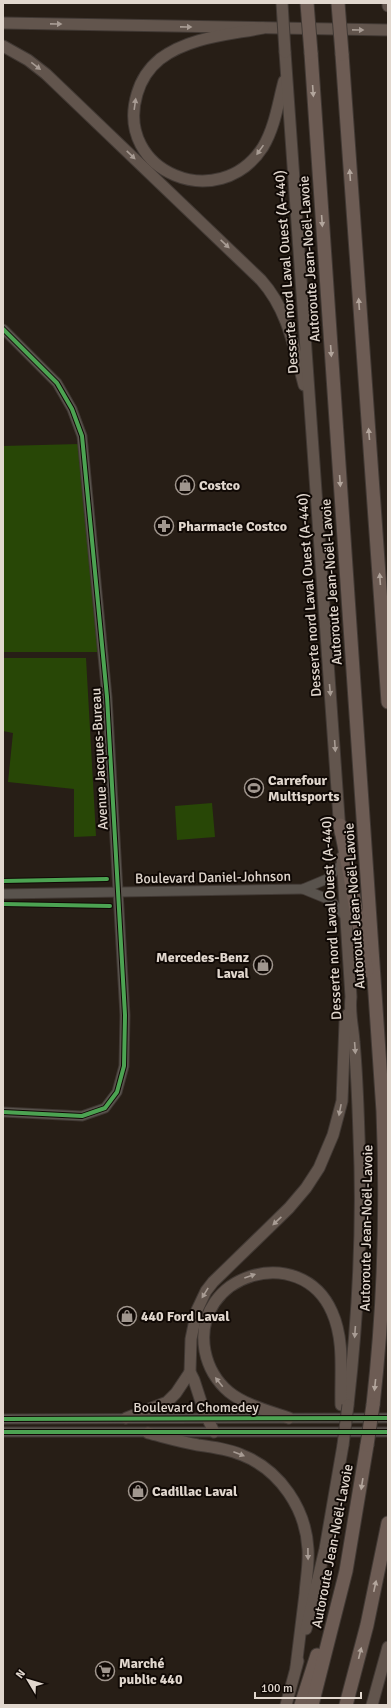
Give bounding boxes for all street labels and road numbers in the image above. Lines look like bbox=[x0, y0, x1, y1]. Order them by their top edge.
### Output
street label: Desserte nord Laval Ouest (A-440) bbox=[271, 170, 302, 374]
street label: Autoroute Jean-Noël-Lavoie bbox=[295, 175, 324, 343]
street label: Desserte nord Laval Ouest (A-440) bbox=[294, 493, 325, 697]
street label: Autoroute Jean-Noël-Lavoie bbox=[317, 498, 346, 666]
street label: Avenue Jacques-Bureau bbox=[87, 687, 112, 830]
street label: Desserte nord Laval Ouest (A-440) bbox=[318, 816, 345, 1020]
street label: Autoroute Jean-Noël-Lavoie bbox=[340, 822, 369, 990]
street label: Boulevard Daniel-Johnson bbox=[135, 868, 291, 887]
street label: Autoroute Jean-Noël-Lavoie bbox=[357, 1145, 376, 1312]
street label: Boulevard Chomedey bbox=[133, 1399, 259, 1416]
street label: Autoroute Jean-Noël-Lavoie bbox=[308, 1463, 357, 1630]

